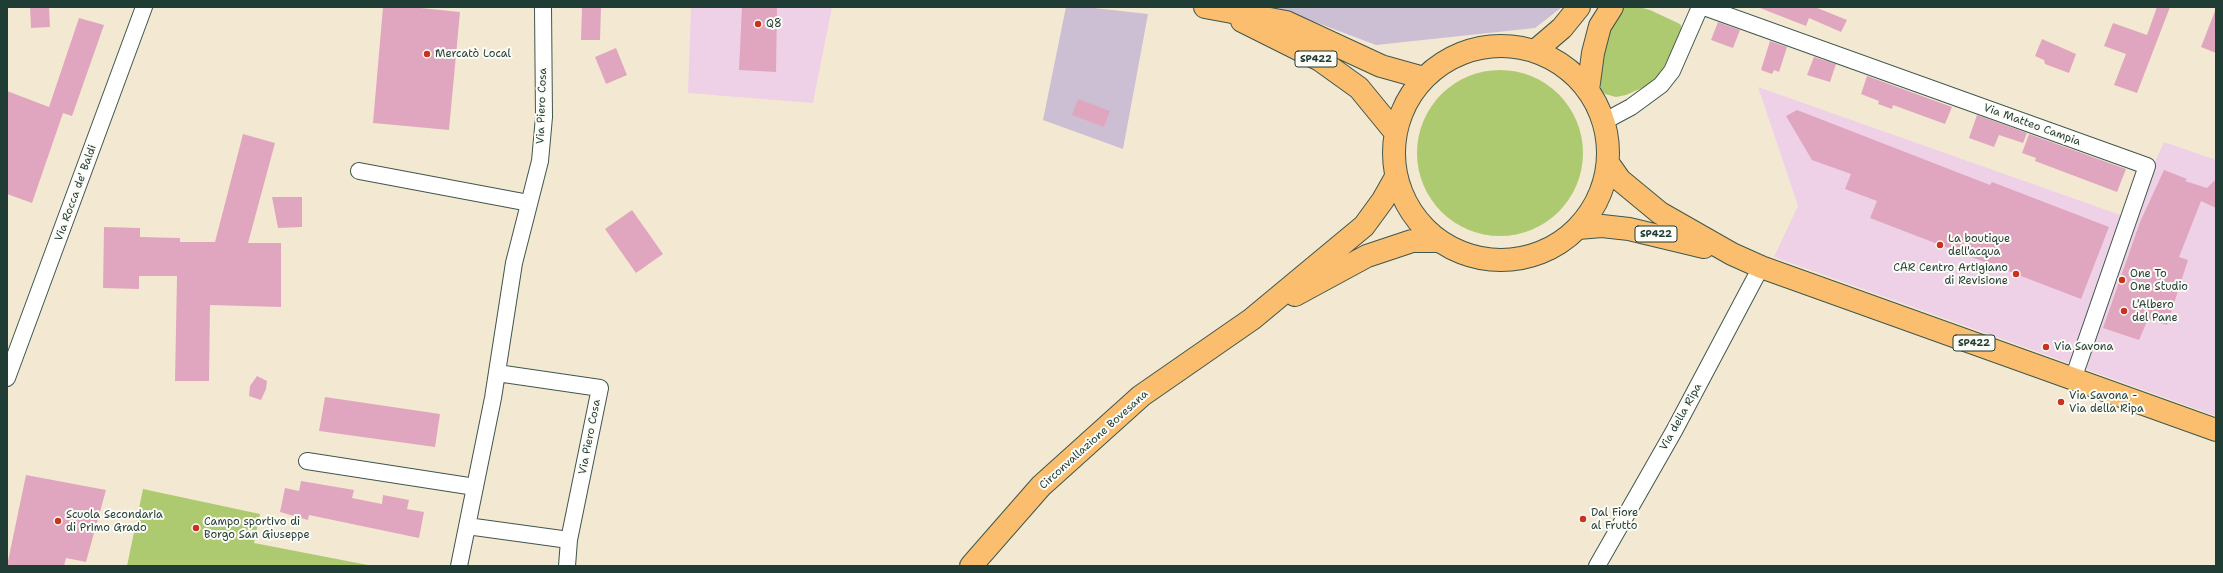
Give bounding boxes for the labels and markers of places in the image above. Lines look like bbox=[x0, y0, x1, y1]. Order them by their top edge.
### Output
place label: Q8 bbox=[766, 17, 782, 31]
marker: Q8 bbox=[753, 19, 763, 29]
place label: Mercatò Local bbox=[435, 47, 511, 61]
marker: Mercatò Local bbox=[422, 49, 432, 59]
place label: La boutique dell'acqua bbox=[1948, 232, 2010, 258]
marker: La boutique dell'acqua bbox=[1935, 240, 1945, 250]
place label: CAR Centro Artigiano di Revisione bbox=[1893, 261, 2008, 287]
place label: One To One Studio bbox=[2130, 267, 2188, 293]
marker: CAR Centro Artigiano di Revisione bbox=[2011, 269, 2021, 279]
marker: One To One Studio bbox=[2117, 275, 2127, 285]
place label: L'Albero del Pane bbox=[2132, 298, 2178, 324]
marker: L'Albero del Pane bbox=[2119, 306, 2129, 316]
place label: Via Savona bbox=[2054, 340, 2113, 354]
marker: Via Savona bbox=[2041, 342, 2051, 352]
place label: Via Savona - Via della Ripa bbox=[2069, 389, 2144, 415]
marker: Via Savona - Via della Ripa bbox=[2056, 397, 2066, 407]
place label: Dal Fiore al Frutto bbox=[1591, 506, 1638, 532]
place label: Scuola Secondaria di Primo Grado bbox=[66, 508, 163, 534]
marker: Dal Fiore al Frutto bbox=[1578, 514, 1588, 524]
place label: Campo sportivo di Borgo San Giuseppe bbox=[204, 515, 310, 541]
marker: Scuola Secondaria di Primo Grado bbox=[53, 516, 63, 526]
marker: Campo sportivo di Borgo San Giuseppe bbox=[191, 523, 201, 533]

